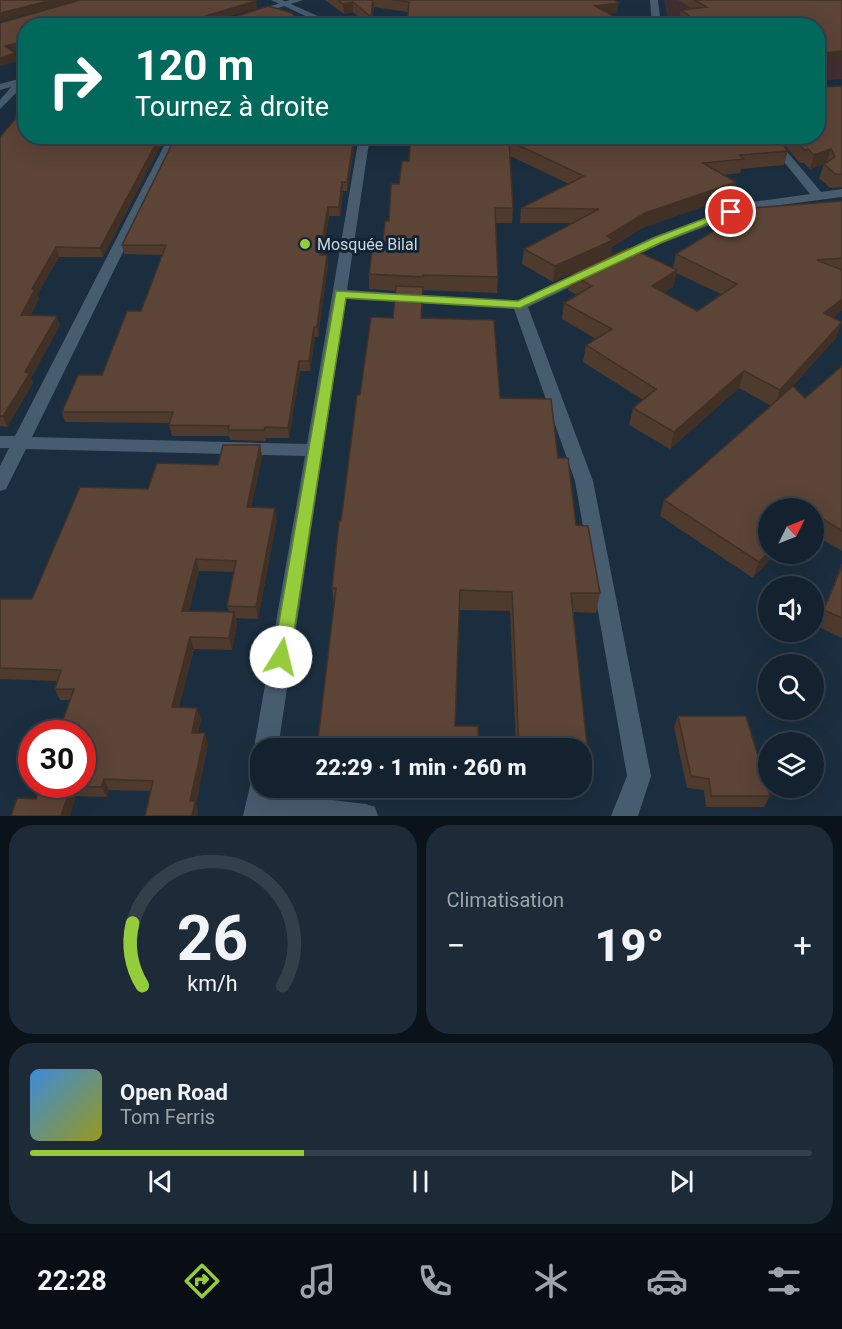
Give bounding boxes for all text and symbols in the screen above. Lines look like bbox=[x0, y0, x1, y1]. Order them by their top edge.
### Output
text: 120 m bbox=[135, 41, 254, 90]
icon: right bbox=[36, 42, 114, 120]
text: Tournez à droite bbox=[135, 91, 329, 123]
pin bbox=[705, 186, 756, 237]
icon: arrive bbox=[714, 195, 747, 228]
place label: Mosquée Bilal bbox=[317, 235, 418, 254]
marker: Mosquée Bilal bbox=[298, 237, 312, 251]
north arrow bbox=[758, 498, 824, 564]
map controls bbox=[758, 498, 824, 798]
button: sound bbox=[758, 576, 824, 642]
position arrow bbox=[249, 625, 313, 689]
button: search bbox=[758, 654, 824, 720]
speed limit sign: 30 bbox=[18, 720, 96, 798]
button: layers bbox=[758, 732, 824, 798]
text: 22:29 · 1 min · 260 m bbox=[316, 755, 526, 780]
text: Climatisation bbox=[447, 888, 564, 912]
text: 26 bbox=[177, 902, 249, 975]
text: 19° bbox=[595, 919, 664, 972]
text: − bbox=[447, 926, 465, 965]
text: + bbox=[793, 926, 812, 965]
text: km/h bbox=[188, 972, 238, 997]
text: Open Road bbox=[120, 1080, 228, 1105]
text: Tom Ferris bbox=[120, 1105, 215, 1129]
icon: previous bbox=[144, 1165, 177, 1198]
icon: pause bbox=[404, 1165, 437, 1198]
icon: next bbox=[665, 1165, 698, 1198]
icon: directions bbox=[181, 1260, 223, 1302]
icon: music bbox=[297, 1260, 339, 1302]
icon: phone bbox=[414, 1260, 456, 1302]
icon: climate bbox=[530, 1260, 572, 1302]
icon: car bbox=[646, 1260, 688, 1302]
icon: filters bbox=[763, 1260, 805, 1302]
text: 22:28 bbox=[37, 1265, 107, 1297]

